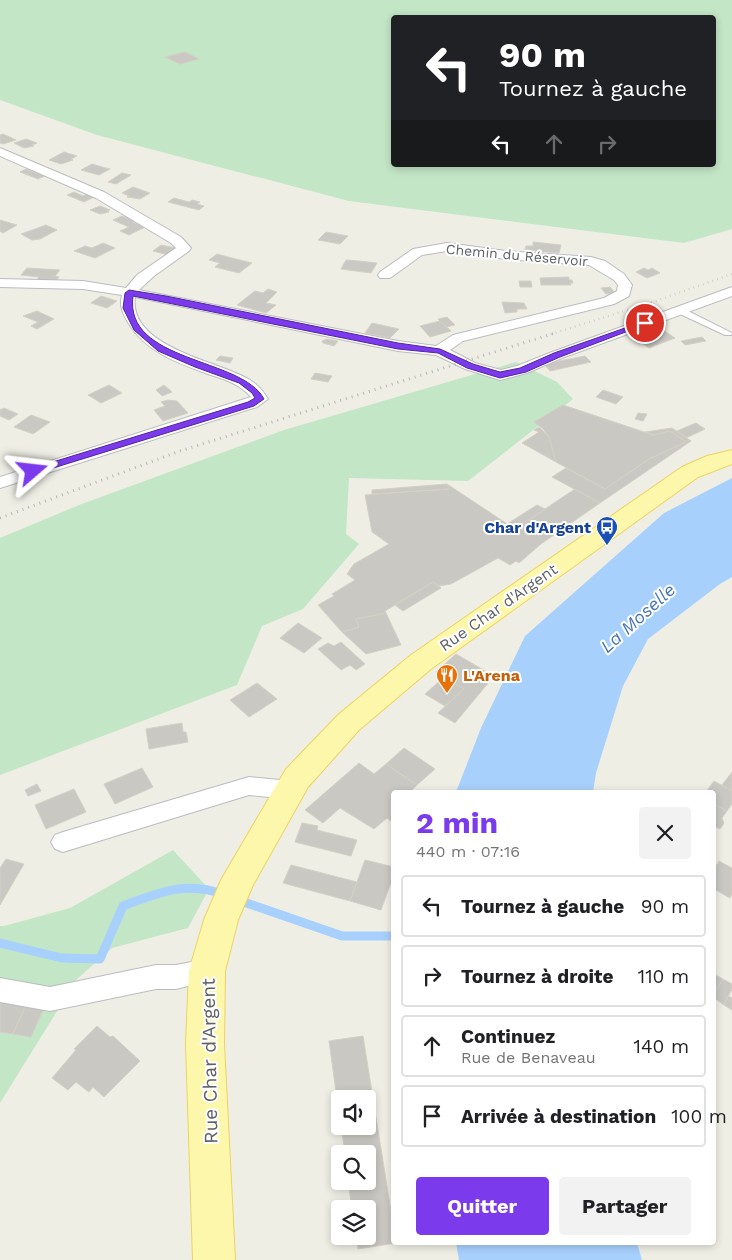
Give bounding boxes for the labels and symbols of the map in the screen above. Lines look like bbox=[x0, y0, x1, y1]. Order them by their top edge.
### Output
street label: Chemin du Réservoir bbox=[445, 241, 589, 269]
pin bbox=[624, 302, 666, 344]
position arrow bbox=[6, 444, 58, 496]
bus stop icon: Char d'Argent bbox=[595, 515, 619, 546]
place label: Char d'Argent bbox=[484, 518, 591, 537]
street label: Rue Char d'Argent bbox=[436, 559, 561, 655]
water label: La Moselle bbox=[596, 579, 679, 657]
restaurant icon: L'Arena bbox=[435, 663, 459, 694]
place label: L'Arena bbox=[463, 666, 521, 685]
street label: Rue Char d'Argent bbox=[197, 978, 222, 1144]

